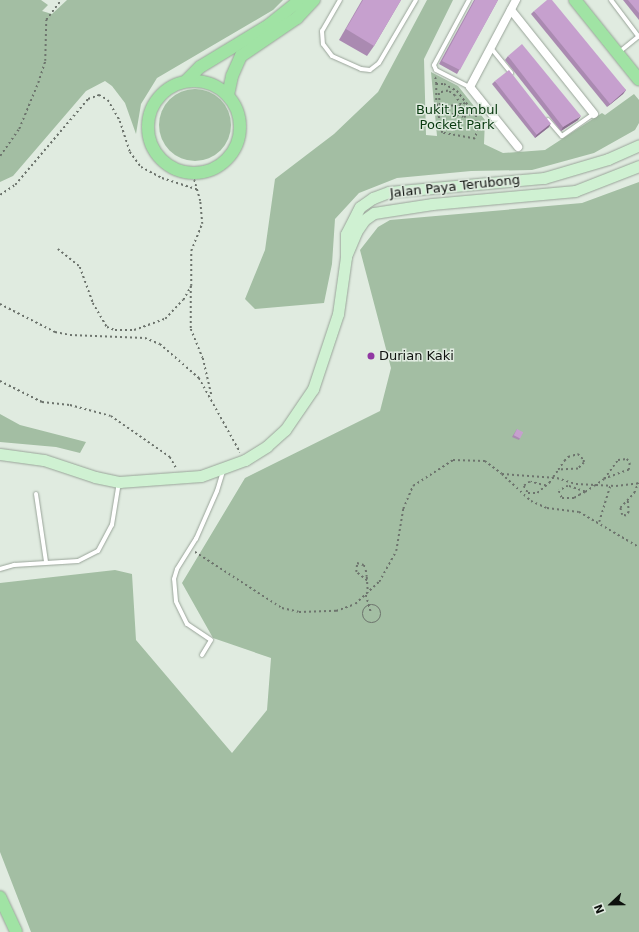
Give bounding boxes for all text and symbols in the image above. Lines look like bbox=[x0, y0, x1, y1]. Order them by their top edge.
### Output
park label: Bukit Jambul Pocket Park bbox=[416, 103, 498, 134]
street label: Jalan Paya Terubong bbox=[389, 172, 521, 202]
place label: Durian Kaki bbox=[379, 348, 454, 364]
marker: Durian Kaki bbox=[366, 351, 376, 361]
north arrow bbox=[591, 884, 631, 924]
text: N bbox=[592, 902, 607, 915]

